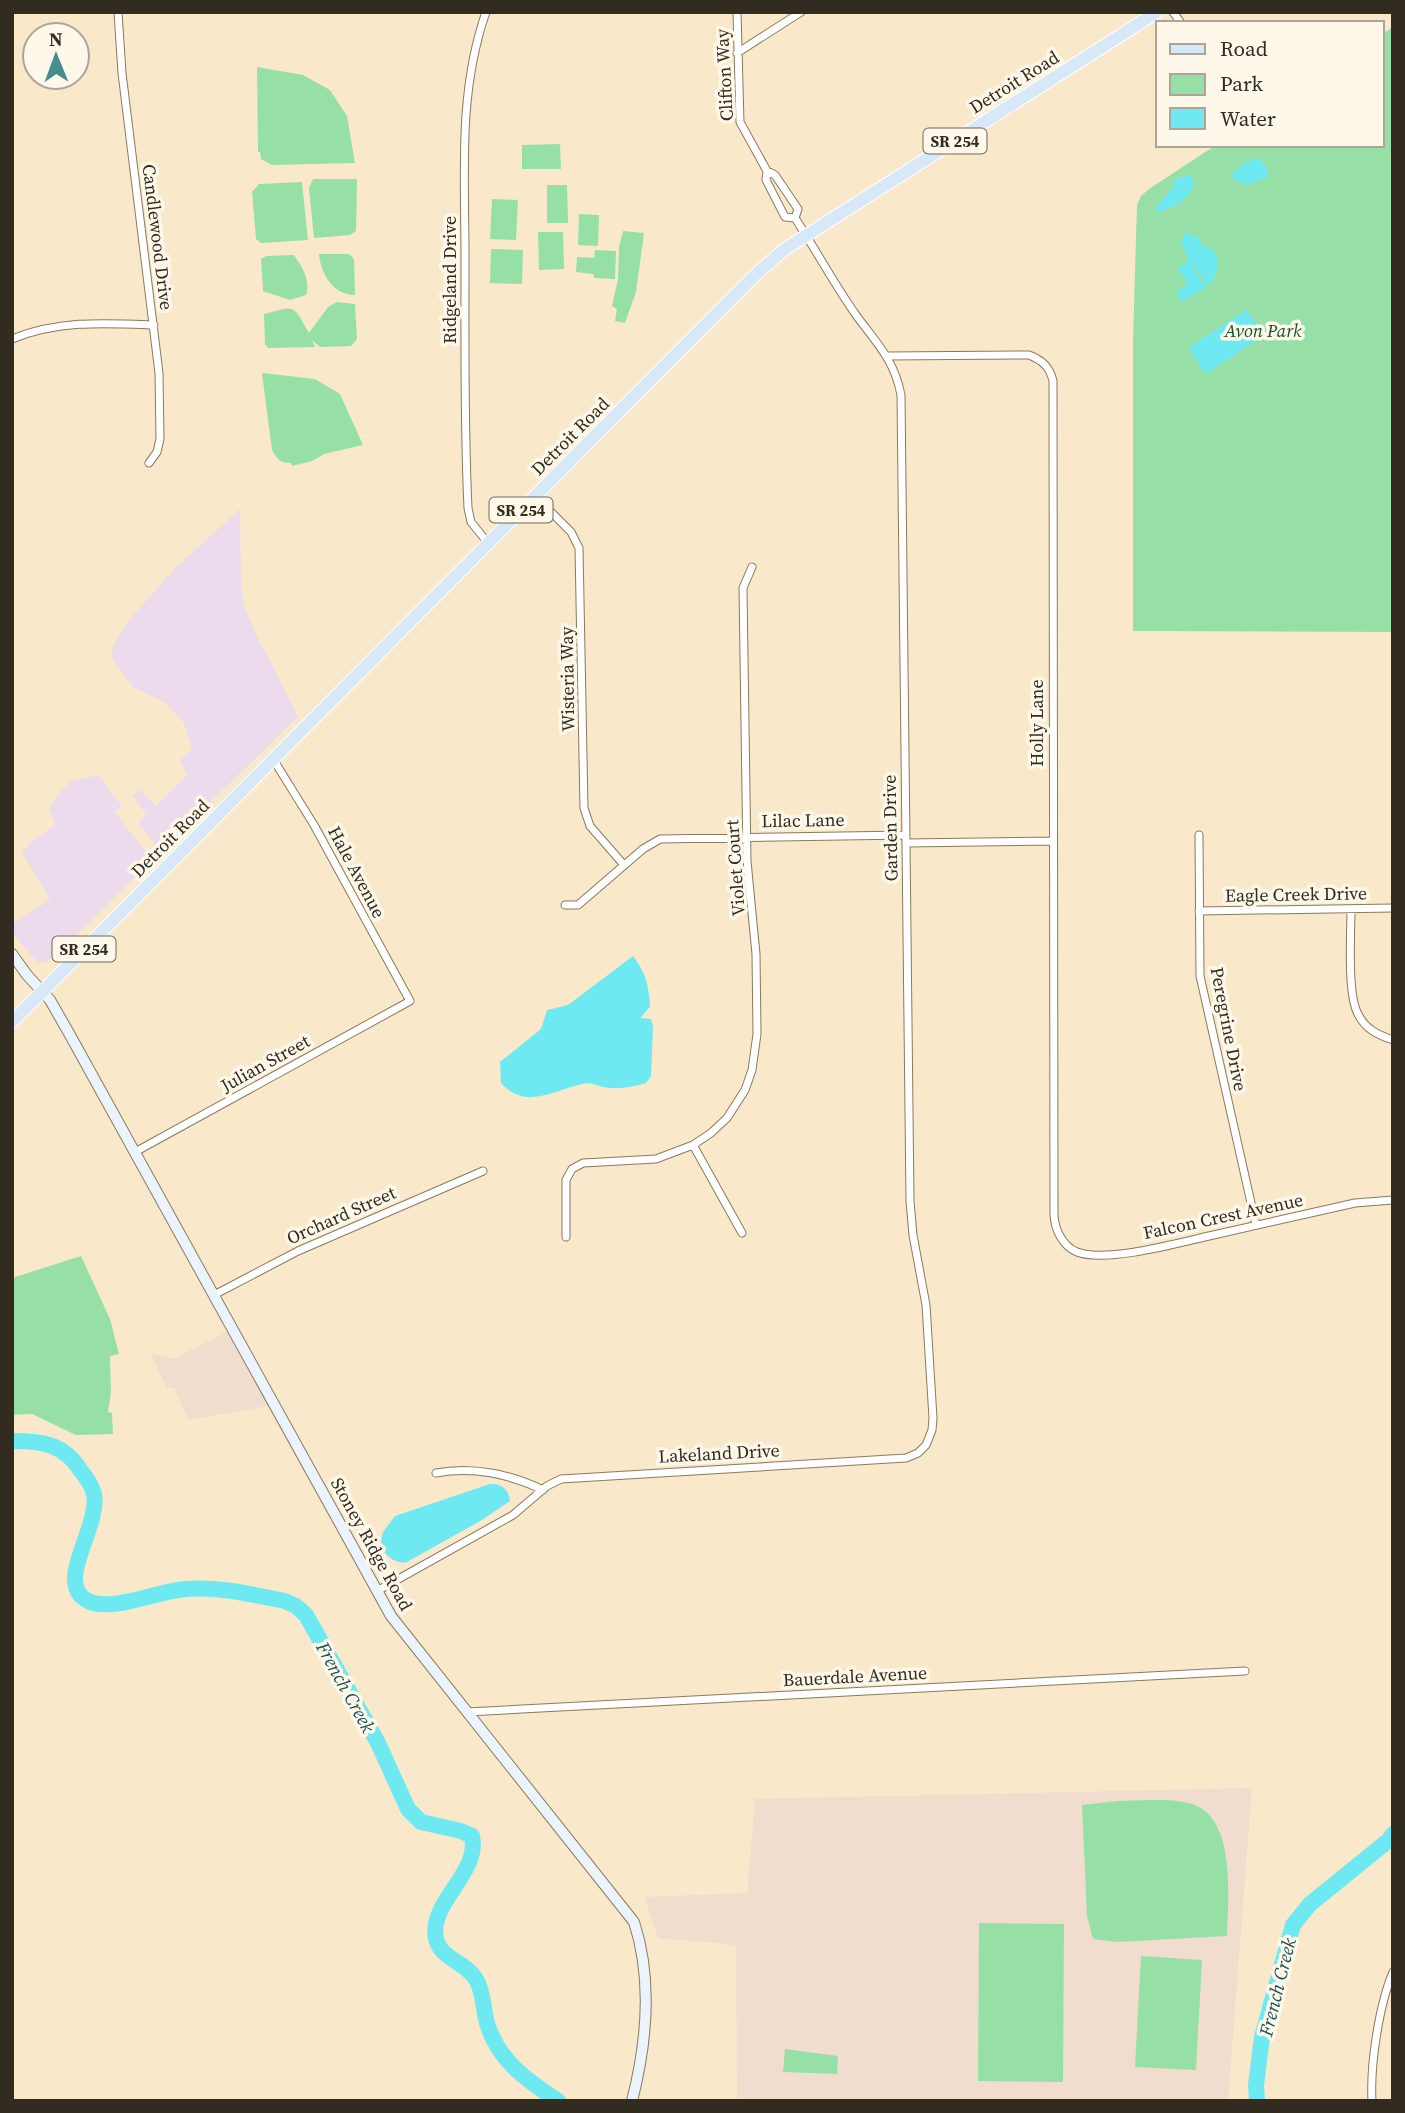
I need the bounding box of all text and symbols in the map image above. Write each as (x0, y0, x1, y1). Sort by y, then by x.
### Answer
north arrow (21, 21, 91, 91)
legend (1156, 21, 1384, 147)
text: N (49, 26, 63, 52)
street label: Clifton Way (709, 27, 739, 122)
text: Road (1220, 34, 1268, 63)
street label: Detroit Road (964, 45, 1064, 119)
text: Park (1220, 69, 1264, 98)
text: Water (1220, 104, 1276, 133)
road number: SR 254 (923, 128, 986, 154)
street label: Candlewood Drive (137, 163, 179, 311)
street label: Ridgeland Drive (437, 216, 462, 344)
park label: Avon Park (1223, 318, 1302, 343)
street label: Detroit Road (525, 391, 615, 481)
road number: SR 254 (490, 498, 552, 523)
street label: Wisteria Way (554, 625, 580, 732)
street label: Holly Lane (1024, 679, 1049, 767)
street label: Garden Drive (877, 774, 903, 882)
street label: Detroit Road (125, 793, 215, 883)
street label: Lilac Lane (761, 807, 845, 833)
street label: Violet Court (719, 819, 751, 917)
street label: Hale Avenue (322, 822, 392, 922)
street label: Eagle Creek Drive (1225, 880, 1367, 908)
road number: SR 254 (52, 937, 116, 962)
street label: Peregrine Drive (1205, 965, 1253, 1093)
street label: Julian Street (215, 1028, 314, 1098)
street label: Orchard Street (282, 1180, 400, 1250)
street label: Falcon Crest Avenue (1141, 1187, 1305, 1245)
street label: Lakeland Drive (658, 1437, 780, 1469)
street label: Stoney Ridge Road (325, 1473, 419, 1615)
water label: French Creek (310, 1636, 382, 1737)
street label: Bauerdale Avenue (782, 1660, 928, 1692)
water label: French Creek (1252, 1935, 1302, 2040)

